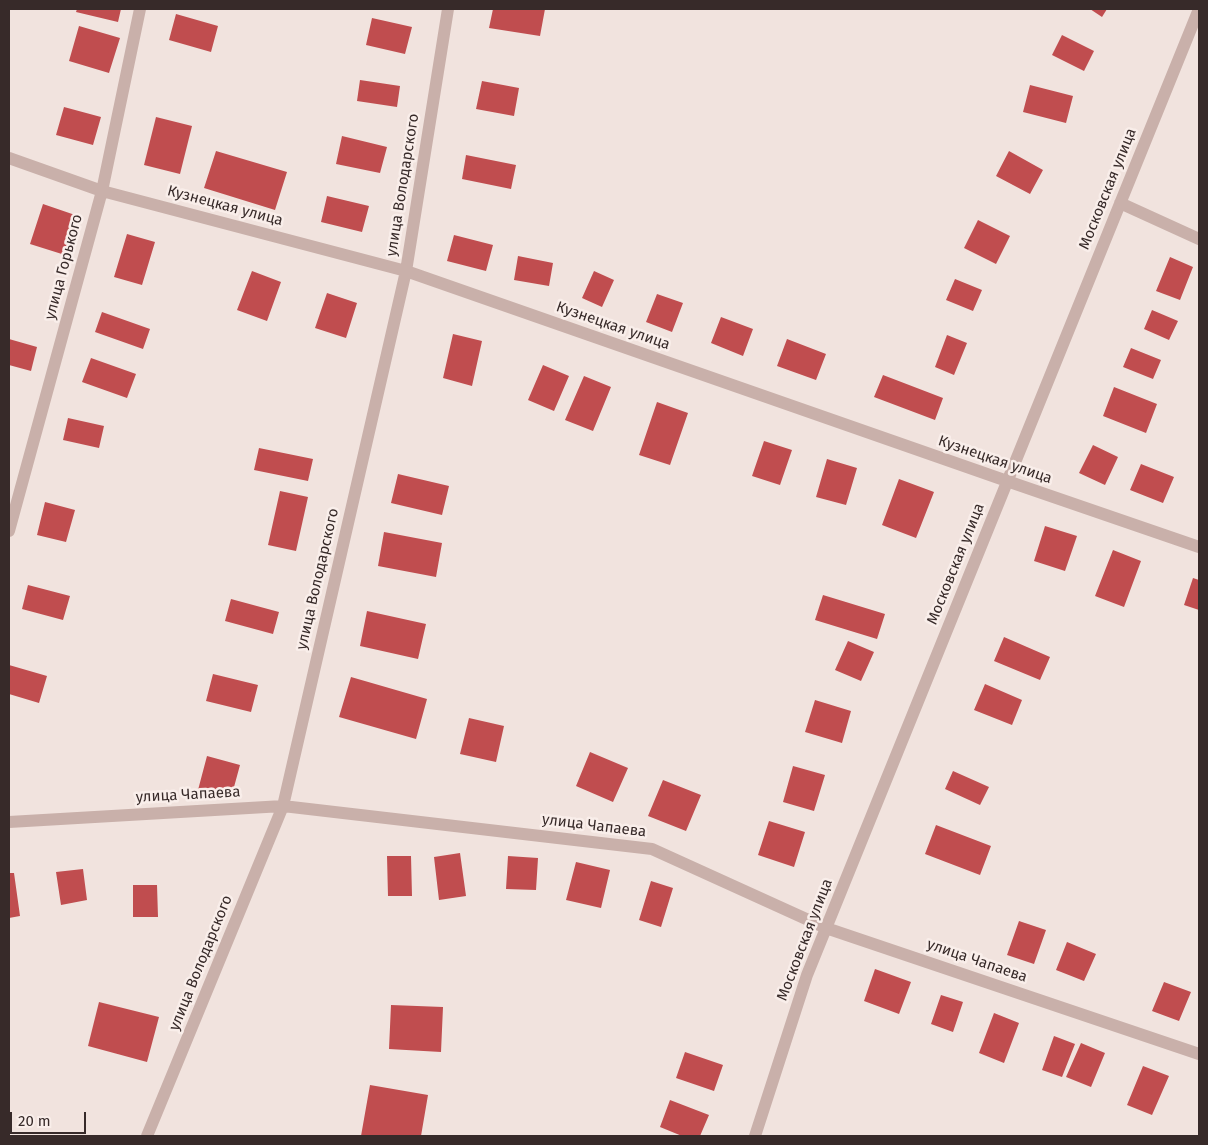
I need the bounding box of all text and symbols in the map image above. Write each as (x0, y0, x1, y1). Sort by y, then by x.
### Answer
street label: улица Володарского (383, 112, 423, 258)
street label: Московская улица (1075, 126, 1141, 252)
street label: Кузнецкая улица (165, 182, 285, 230)
street label: улица Горького (41, 212, 87, 322)
street label: Кузнецкая улица (554, 298, 672, 354)
street label: Кузнецкая улица (936, 432, 1054, 488)
street label: Московская улица (923, 501, 989, 627)
street label: улица Володарского (293, 507, 343, 651)
street label: улица Чапаева (135, 783, 241, 807)
street label: улица Чапаева (541, 811, 647, 841)
street label: Московская улица (773, 876, 837, 1004)
street label: улица Володарского (166, 893, 236, 1033)
street label: улица Чапаева (925, 935, 1029, 987)
scale bar (12, 1102, 89, 1134)
text: 20 m (18, 1112, 51, 1130)

